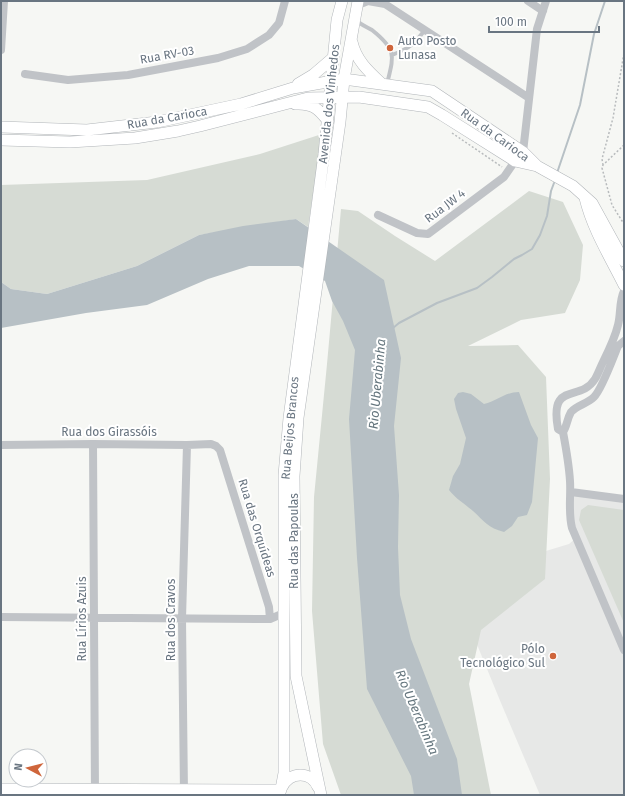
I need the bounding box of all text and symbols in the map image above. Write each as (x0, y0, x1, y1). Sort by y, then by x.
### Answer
scale bar (489, 8, 599, 34)
text: 100 m (495, 15, 527, 29)
place label: Auto Posto Lunasa (398, 34, 457, 62)
street label: Rua RV-03 (139, 43, 195, 67)
street label: Avenida dos Vinhedos (316, 43, 342, 164)
marker: Auto Posto Lunasa (385, 43, 395, 53)
street label: Rua da Carioca (126, 104, 208, 132)
street label: Rua da Carioca (458, 105, 532, 165)
street label: Rua JW 4 (422, 186, 469, 226)
water label: Rio Uberabinha (366, 338, 388, 430)
street label: Rua Beijos Brancos (279, 375, 302, 480)
street label: Rua dos Girassóis (61, 425, 157, 439)
street label: Rua das Orquídeas (235, 477, 279, 579)
street label: Rua das Papoulas (287, 493, 301, 589)
street label: Rua Lírios Azuis (75, 576, 89, 661)
street label: Rua dos Cravos (164, 578, 178, 661)
place label: Pólo Tecnológico Sul (460, 642, 545, 670)
marker: Pólo Tecnológico Sul (548, 651, 558, 661)
water label: Rio Uberabinha (392, 667, 442, 757)
north arrow (8, 748, 48, 788)
text: N (12, 762, 25, 771)

